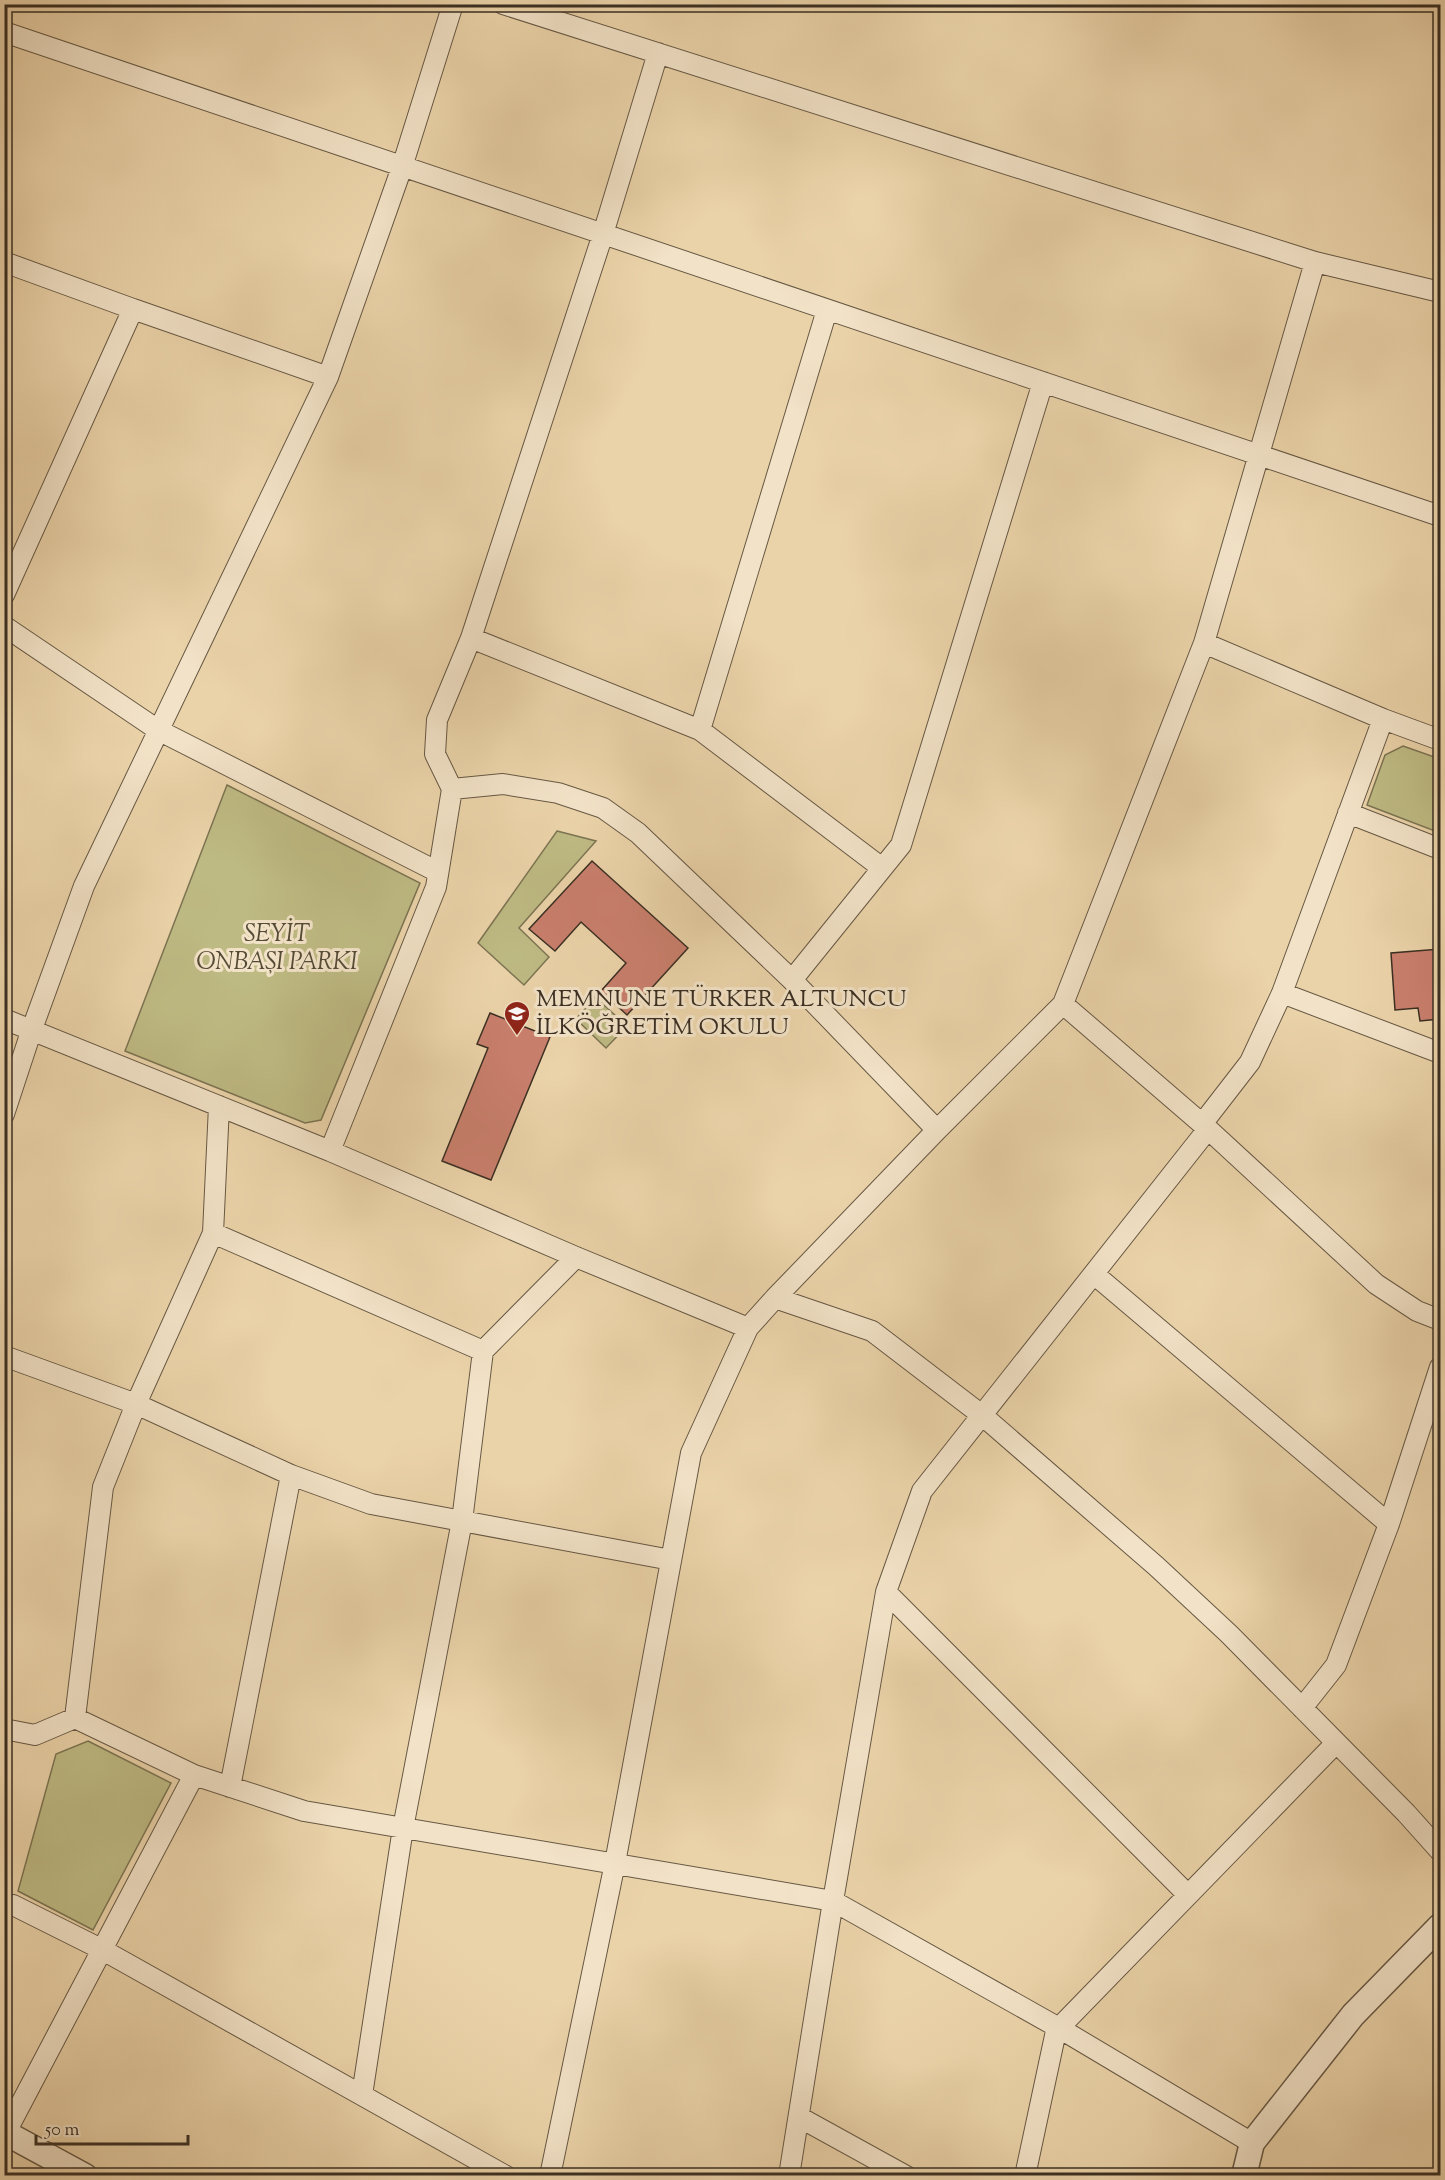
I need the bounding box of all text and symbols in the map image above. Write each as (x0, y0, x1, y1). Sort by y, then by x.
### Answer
park label: SEYİT ONBAŞI PARKI (196, 918, 358, 980)
place label: MEMNUNE TÜRKER ALTUNCU İLKÖĞRETİM OKULU (536, 983, 907, 1045)
school or university icon: MEMNUNE TÜRKER ALTUNCU İLKÖĞRETİM OKULU (502, 999, 532, 1037)
scale bar (36, 2108, 188, 2146)
text: 50 m (44, 2118, 80, 2144)

